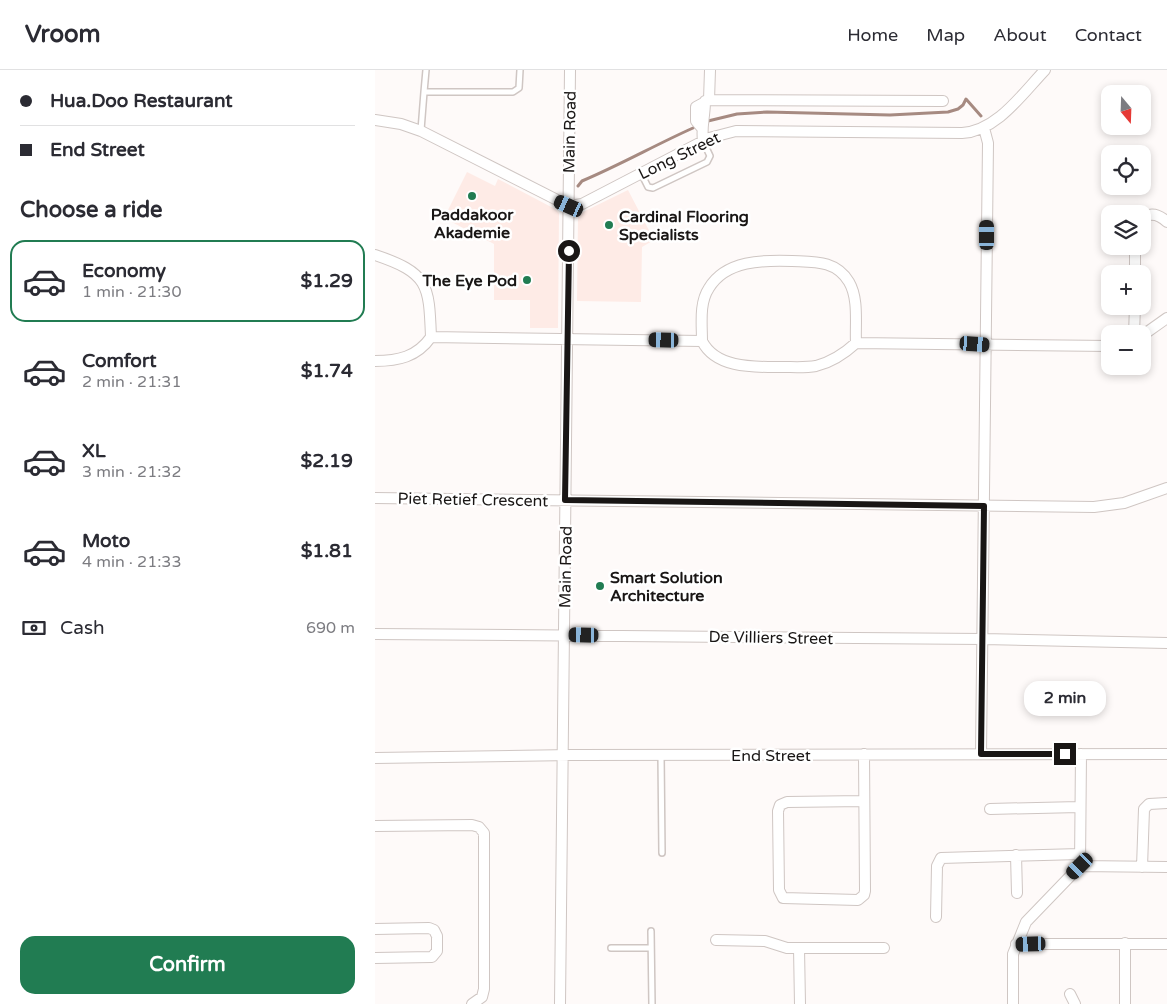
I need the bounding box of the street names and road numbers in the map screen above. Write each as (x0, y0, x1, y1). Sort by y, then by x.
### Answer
street label: Main Road (559, 91, 581, 173)
street label: Long Street (635, 127, 724, 184)
street label: Piet Retief Crescent (398, 489, 548, 511)
street label: Main Road (555, 526, 577, 608)
street label: De Villiers Street (709, 627, 833, 649)
street label: End Street (731, 746, 811, 766)

